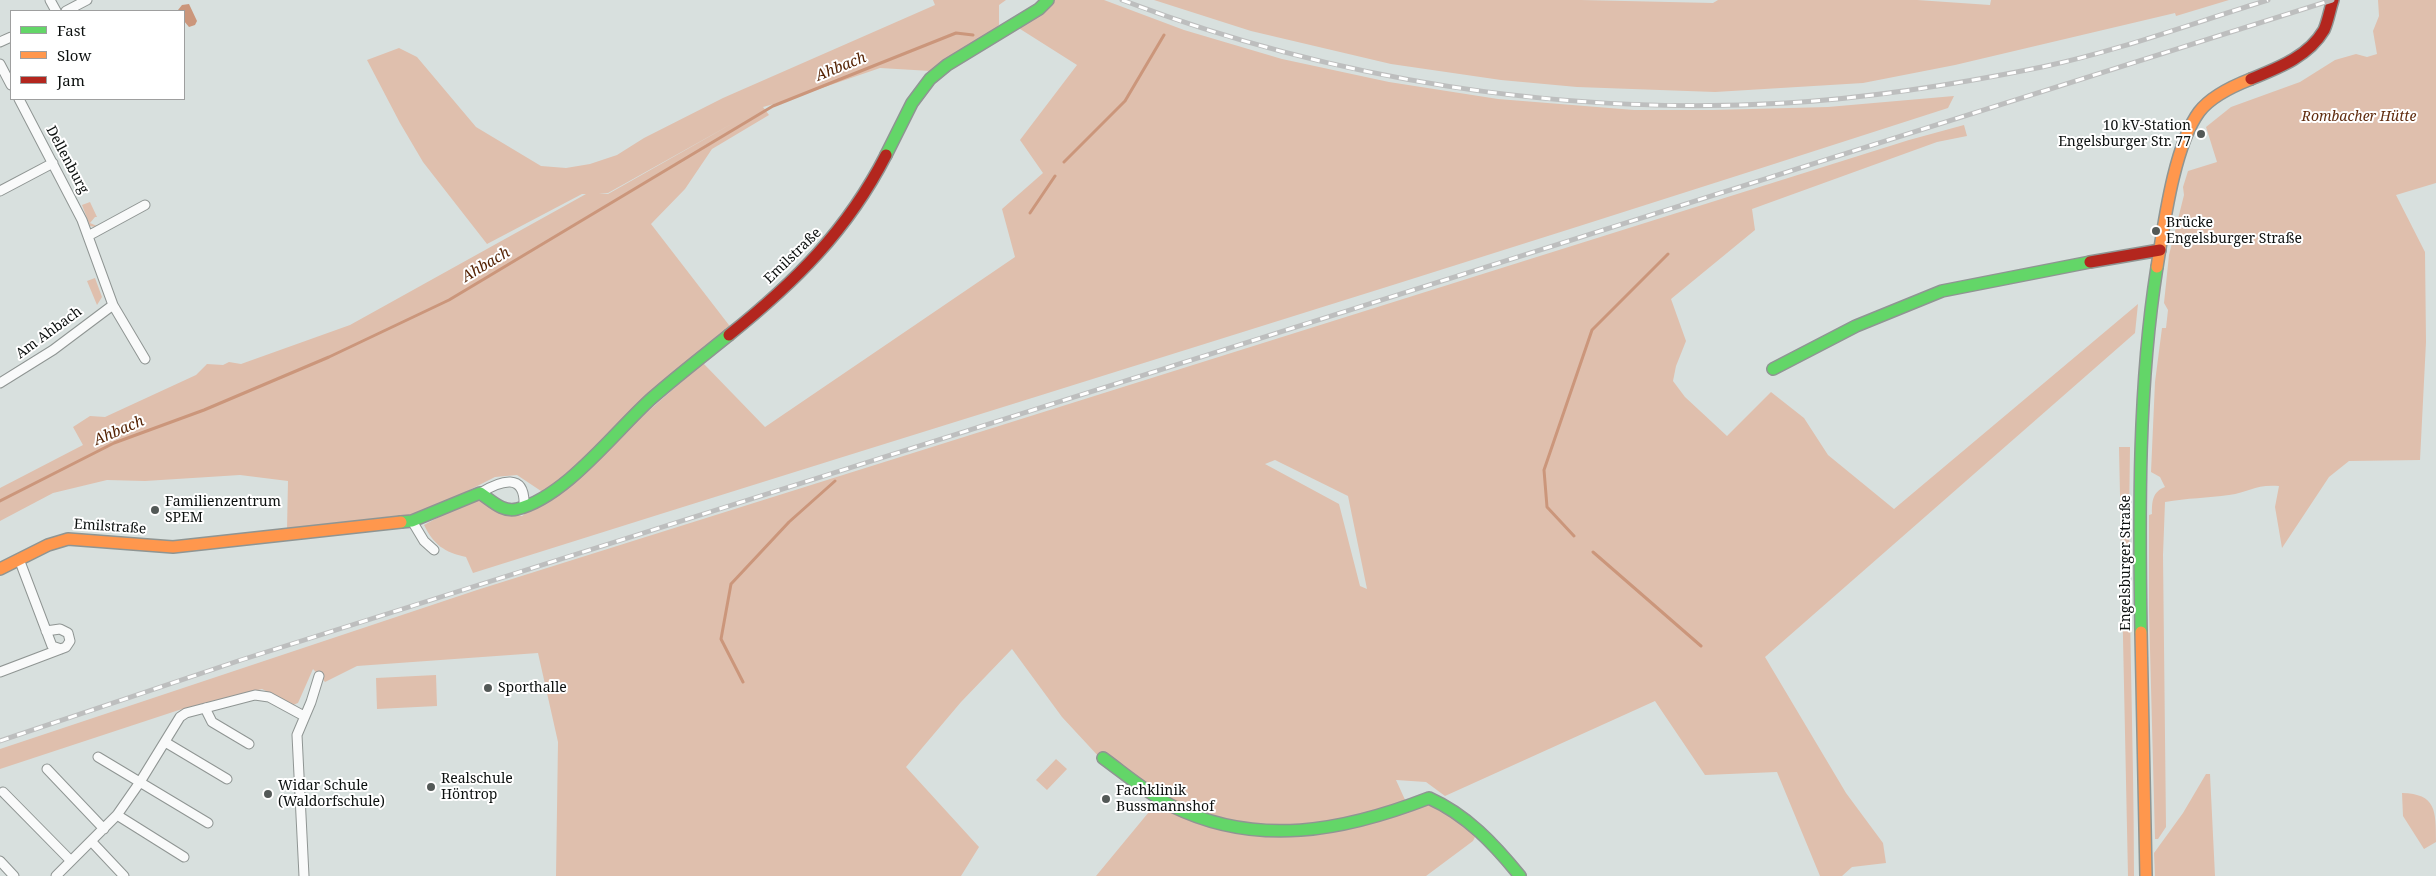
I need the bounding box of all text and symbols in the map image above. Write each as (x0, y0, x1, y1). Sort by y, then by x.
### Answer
legend (10, 10, 185, 100)
text: Fast (57, 20, 86, 40)
text: Slow (57, 45, 91, 65)
water label: Ahbach (813, 49, 869, 85)
text: Jam (57, 70, 85, 90)
park label: Rombacher Hütte (2302, 109, 2416, 125)
place label: 10 kV-Station Engelsburger Str. 77 (2058, 118, 2191, 150)
street label: Dellenburg (42, 123, 92, 197)
marker: 10 kV-Station Engelsburger Str. 77 (2195, 128, 2207, 140)
place label: Brücke Engelsburger Straße (2166, 215, 2302, 248)
street label: Emilstraße (761, 225, 825, 287)
marker: Brücke Engelsburger Straße (2150, 225, 2162, 237)
water label: Ahbach (459, 244, 513, 286)
street label: Am Ahbach (13, 303, 85, 363)
water label: Ahbach (91, 412, 147, 450)
place label: Familienzentrum SPEM (165, 494, 281, 526)
street label: Engelsburger Straße (2118, 495, 2134, 631)
marker: Familienzentrum SPEM (149, 504, 161, 516)
street label: Emilstraße (73, 516, 147, 538)
place label: Sporthalle (498, 680, 567, 696)
marker: Sporthalle (482, 682, 494, 694)
place label: Realschule Höntrop (441, 771, 513, 804)
place label: Widar Schule (Waldorfschule) (278, 778, 385, 810)
marker: Realschule Höntrop (425, 781, 437, 793)
place label: Fachklinik Bussmannshof (1116, 783, 1214, 816)
marker: Widar Schule (Waldorfschule) (262, 788, 274, 800)
marker: Fachklinik Bussmannshof (1100, 793, 1112, 805)

